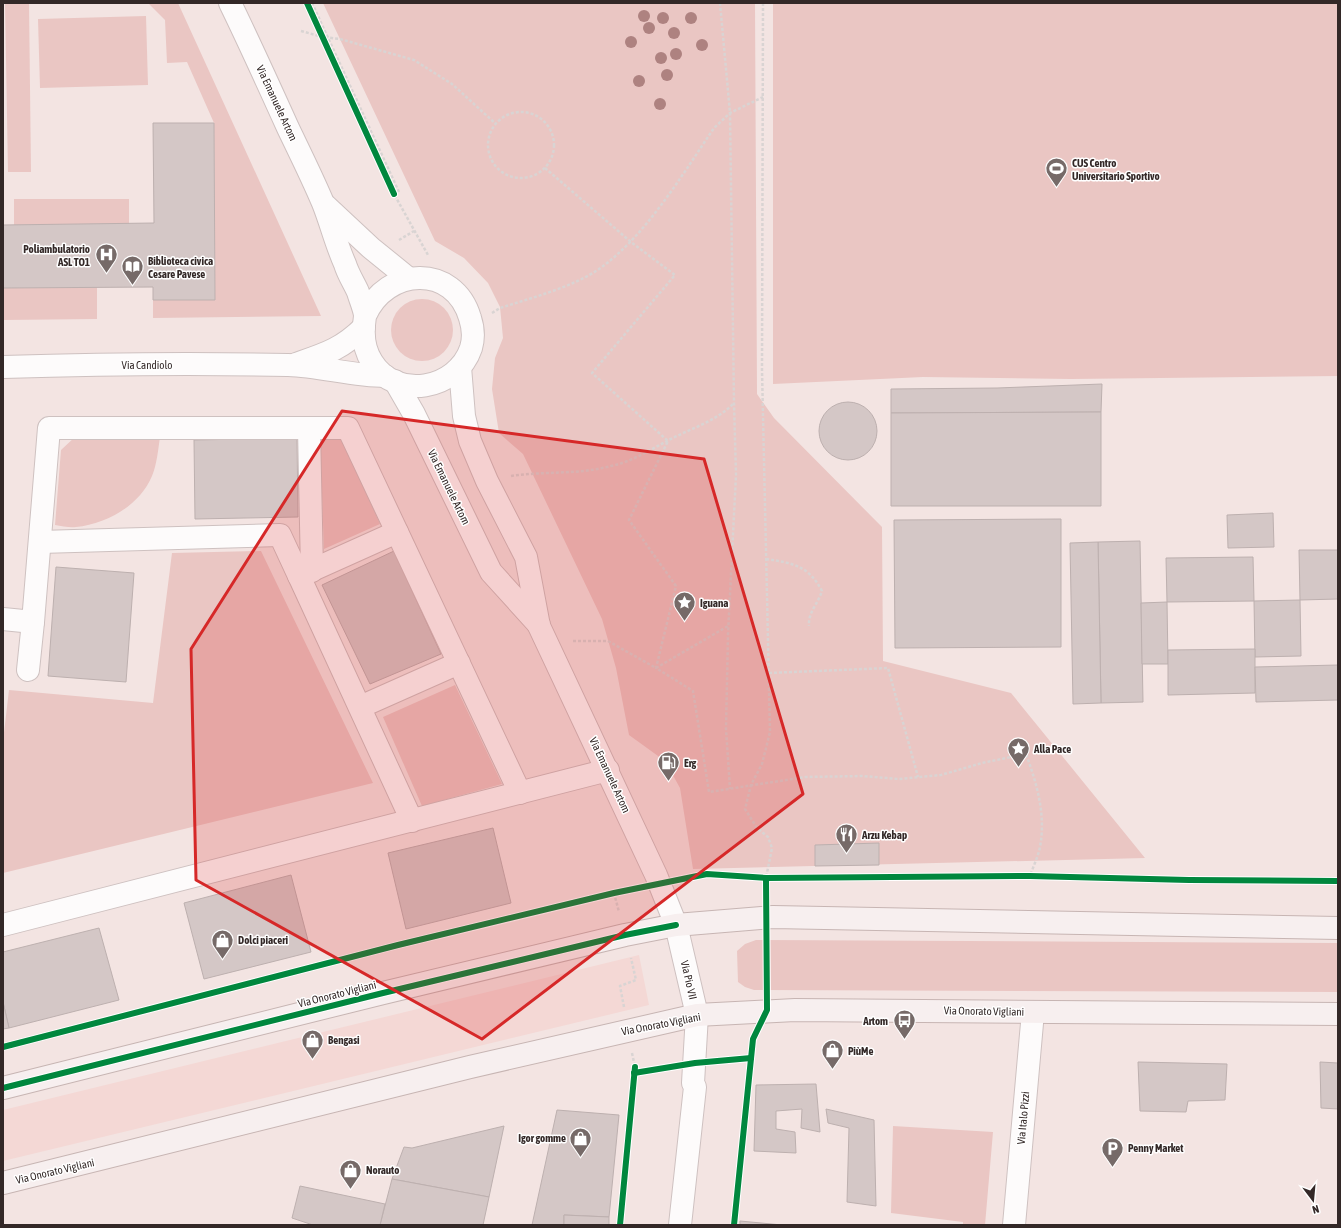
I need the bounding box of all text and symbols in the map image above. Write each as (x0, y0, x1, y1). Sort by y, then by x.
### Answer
street label: Via Emanuele Artom (254, 63, 300, 143)
sports icon: CUS Centro Universitario Sportivo (1043, 156, 1069, 189)
place label: CUS Centro Universitario Sportivo (1072, 157, 1160, 182)
hospital icon: Poliambulatorio ASL TO1 (93, 242, 119, 275)
place label: Poliambulatorio ASL TO1 (23, 243, 90, 268)
library icon: Biblioteca civica Cesare Pavese (120, 254, 146, 287)
place label: Biblioteca civica Cesare Pavese (148, 255, 213, 280)
street label: Via Candiolo (122, 359, 172, 371)
street label: Via Emanuele Artom (426, 448, 472, 526)
place icon: Iguana (672, 590, 698, 623)
place label: Iguana (700, 597, 728, 609)
street label: Via Emanuele Artom (587, 735, 633, 815)
place icon: Alla Pace (1005, 736, 1031, 769)
place label: Alla Pace (1033, 743, 1071, 755)
fuel station icon: Erg (656, 750, 682, 783)
place label: Erg (684, 757, 697, 769)
restaurant icon: Arzu Kebap (834, 822, 860, 855)
place label: Arzu Kebap (861, 829, 907, 841)
shop icon: Dolci piaceri (209, 927, 235, 960)
place label: Dolci piaceri (238, 934, 288, 946)
street label: Via Pio VII (679, 959, 699, 1001)
street label: Via Onorato Vigliani (297, 978, 377, 1010)
street label: Via Onorato Vigliani (944, 1004, 1024, 1018)
bus stop icon: Artom (891, 1008, 917, 1041)
street label: Via Onorato Vigliani (620, 1010, 702, 1038)
place label: Artom (862, 1015, 888, 1027)
shop icon: Bengasi (300, 1027, 326, 1060)
place label: Bengasi (328, 1034, 360, 1046)
shop icon: PiùMe (820, 1038, 846, 1071)
place label: PiùMe (848, 1045, 874, 1057)
street label: Via Italo Pizzi (1015, 1091, 1031, 1145)
shop icon: Igor gomme (568, 1125, 594, 1158)
place label: Igor gomme (518, 1132, 566, 1144)
parking icon: Penny Market (1099, 1135, 1125, 1168)
place label: Penny Market (1128, 1142, 1184, 1154)
street label: Via Onorato Vigliani (14, 1156, 96, 1186)
shop icon: Norauto (337, 1157, 363, 1190)
place label: Norauto (366, 1164, 399, 1176)
north arrow (1293, 1180, 1333, 1220)
text: N (1311, 1203, 1321, 1216)

